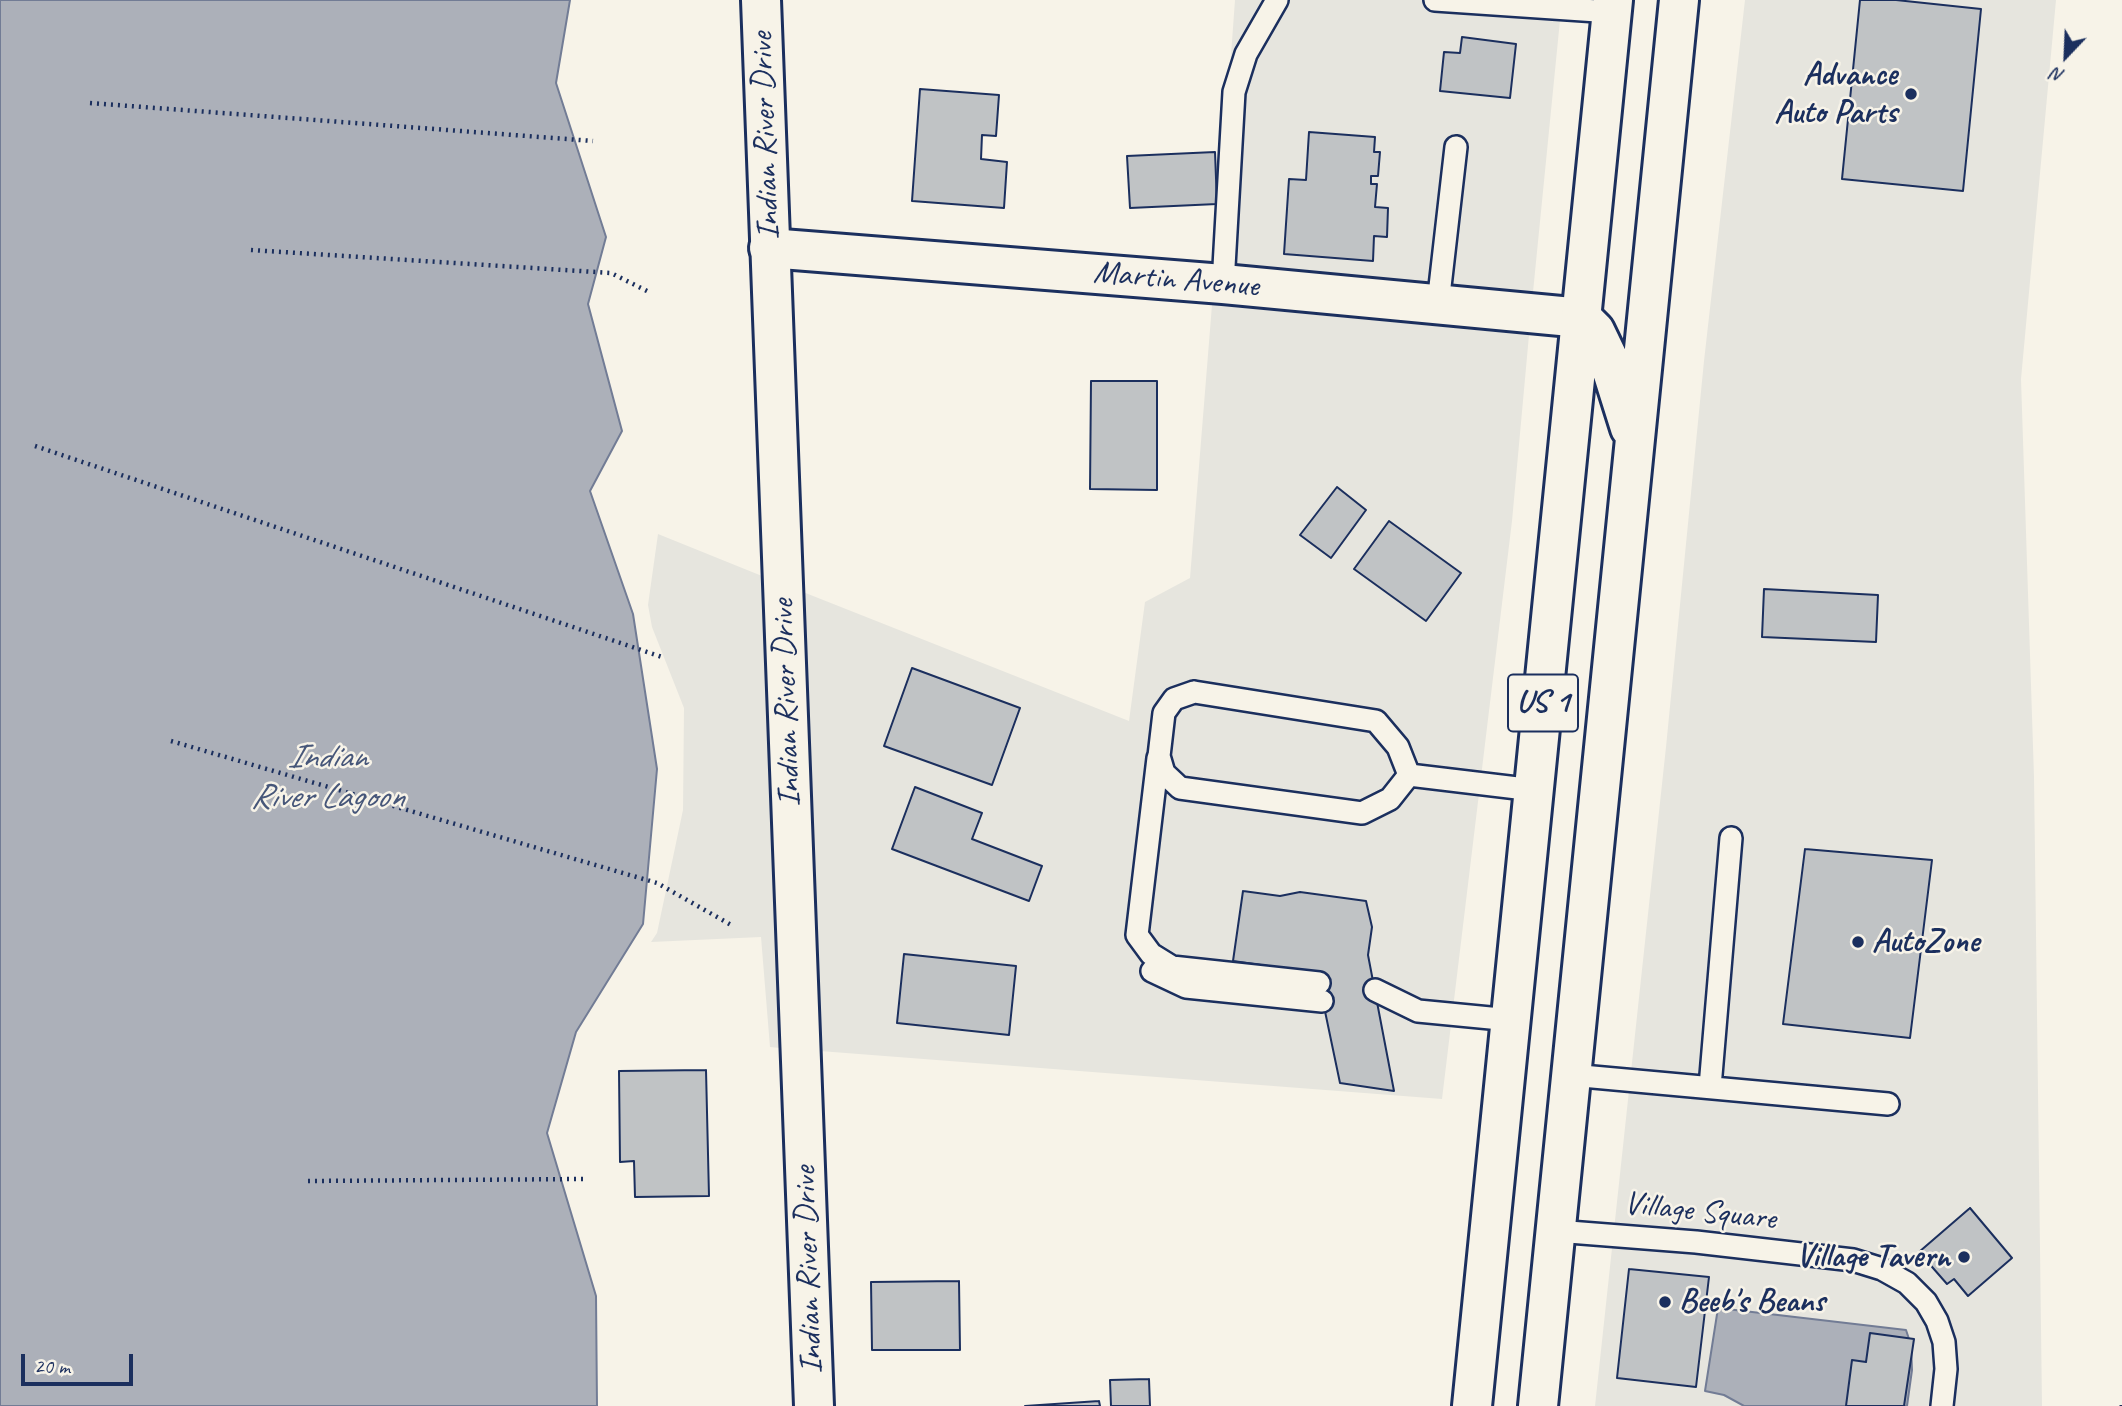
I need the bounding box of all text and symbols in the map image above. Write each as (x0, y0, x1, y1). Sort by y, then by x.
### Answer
north arrow (2031, 21, 2101, 91)
street label: Indian River Drive (743, 31, 789, 241)
place label: Advance Auto Parts (1774, 55, 1897, 133)
text: N (2048, 62, 2068, 89)
marker: Advance Auto Parts (1903, 86, 1919, 102)
street label: Martin Avenue (1092, 253, 1260, 307)
street label: Indian River Drive (764, 598, 810, 808)
road number: US 1 (1508, 674, 1578, 732)
water label: Indian River Lagoon (251, 737, 403, 819)
place label: AutoZone (1872, 922, 1979, 962)
marker: AutoZone (1850, 934, 1866, 950)
street label: Indian River Drive (786, 1165, 832, 1375)
street label: Village Square (1622, 1184, 1778, 1240)
place label: Village Tavern (1796, 1237, 1950, 1277)
marker: Village Tavern (1956, 1249, 1972, 1265)
place label: Beeb's Beans (1679, 1282, 1825, 1322)
marker: Beeb's Beans (1657, 1294, 1673, 1310)
scale bar (24, 1340, 136, 1384)
text: 20 m (34, 1353, 70, 1379)

